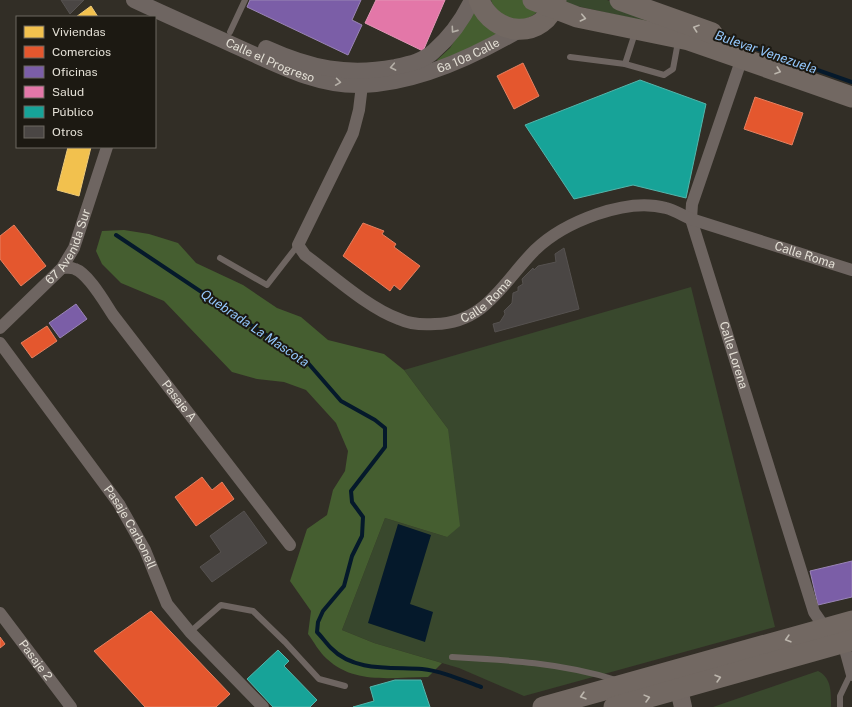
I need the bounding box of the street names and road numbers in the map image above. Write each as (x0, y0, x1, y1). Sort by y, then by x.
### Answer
street label: Calle el Progreso (223, 35, 316, 85)
street label: 6a 10a Calle (435, 35, 502, 76)
street label: 67 Avenida Sur (42, 207, 93, 287)
street label: Calle Roma (773, 239, 837, 271)
street label: Calle Roma (458, 275, 515, 326)
street label: Calle Lorena (717, 320, 751, 391)
street label: Pasaje A (159, 378, 200, 425)
street label: Pasaje Carbonell (101, 483, 159, 571)
street label: Pasaje 2 (16, 637, 55, 683)

